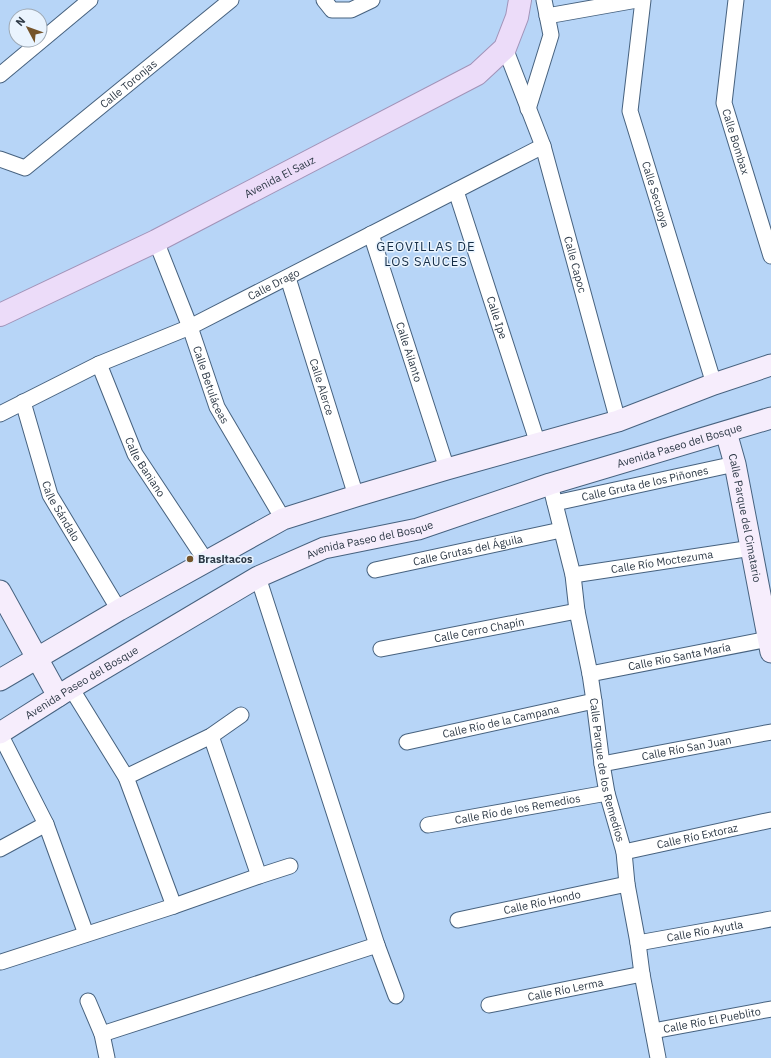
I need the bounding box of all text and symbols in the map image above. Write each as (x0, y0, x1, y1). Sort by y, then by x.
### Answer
north arrow (8, 8, 48, 48)
text: N (13, 14, 28, 29)
street label: Calle Toronjas (97, 56, 160, 111)
street label: Calle Bombax (719, 107, 753, 177)
street label: Avenida El Sauz (242, 153, 317, 201)
street label: Calle Secuoya (639, 159, 673, 229)
street label: Calle Capoc (561, 235, 590, 295)
district label: GEOVILLAS DE LOS SAUCES (376, 238, 476, 270)
street label: Calle Drago (245, 265, 302, 303)
street label: Calle Ipe (484, 294, 510, 341)
street label: Calle Ailanto (393, 320, 425, 384)
street label: Calle Betuláceas (190, 344, 232, 426)
street label: Calle Alerce (306, 357, 337, 417)
street label: Avenida Paseo del Bosque (615, 420, 744, 471)
street label: Calle Baniano (122, 435, 168, 499)
street label: Calle Parque del Cimatario (725, 452, 764, 583)
street label: Calle Gruta de los Piñones (580, 463, 710, 504)
street label: Calle Sándalo (39, 479, 83, 544)
street label: Avenida Paseo del Bosque (304, 517, 435, 562)
street label: Calle Grutas del Águila (412, 531, 524, 569)
street label: Calle Río Moctezuma (610, 547, 714, 576)
place label: Brasitacos (198, 552, 253, 566)
marker: Brasitacos (185, 554, 195, 564)
street label: Calle Cerro Chapín (433, 614, 525, 646)
street label: Calle Río Santa María (627, 640, 732, 673)
street label: Avenida Paseo del Bosque (22, 643, 141, 722)
street label: Calle Parque de los Remedios (587, 697, 628, 844)
street label: Calle Río de la Campana (441, 702, 561, 741)
street label: Calle Río San Juan (640, 733, 733, 763)
street label: Calle Río de los Remedios (454, 791, 581, 827)
street label: Calle Río Extoraz (655, 820, 739, 852)
street label: Calle Río Hondo (502, 887, 582, 917)
street label: Calle Río Ayutla (666, 917, 744, 945)
street label: Calle Río Lerma (526, 975, 605, 1004)
street label: Calle Río El Pueblito (662, 1004, 762, 1036)

